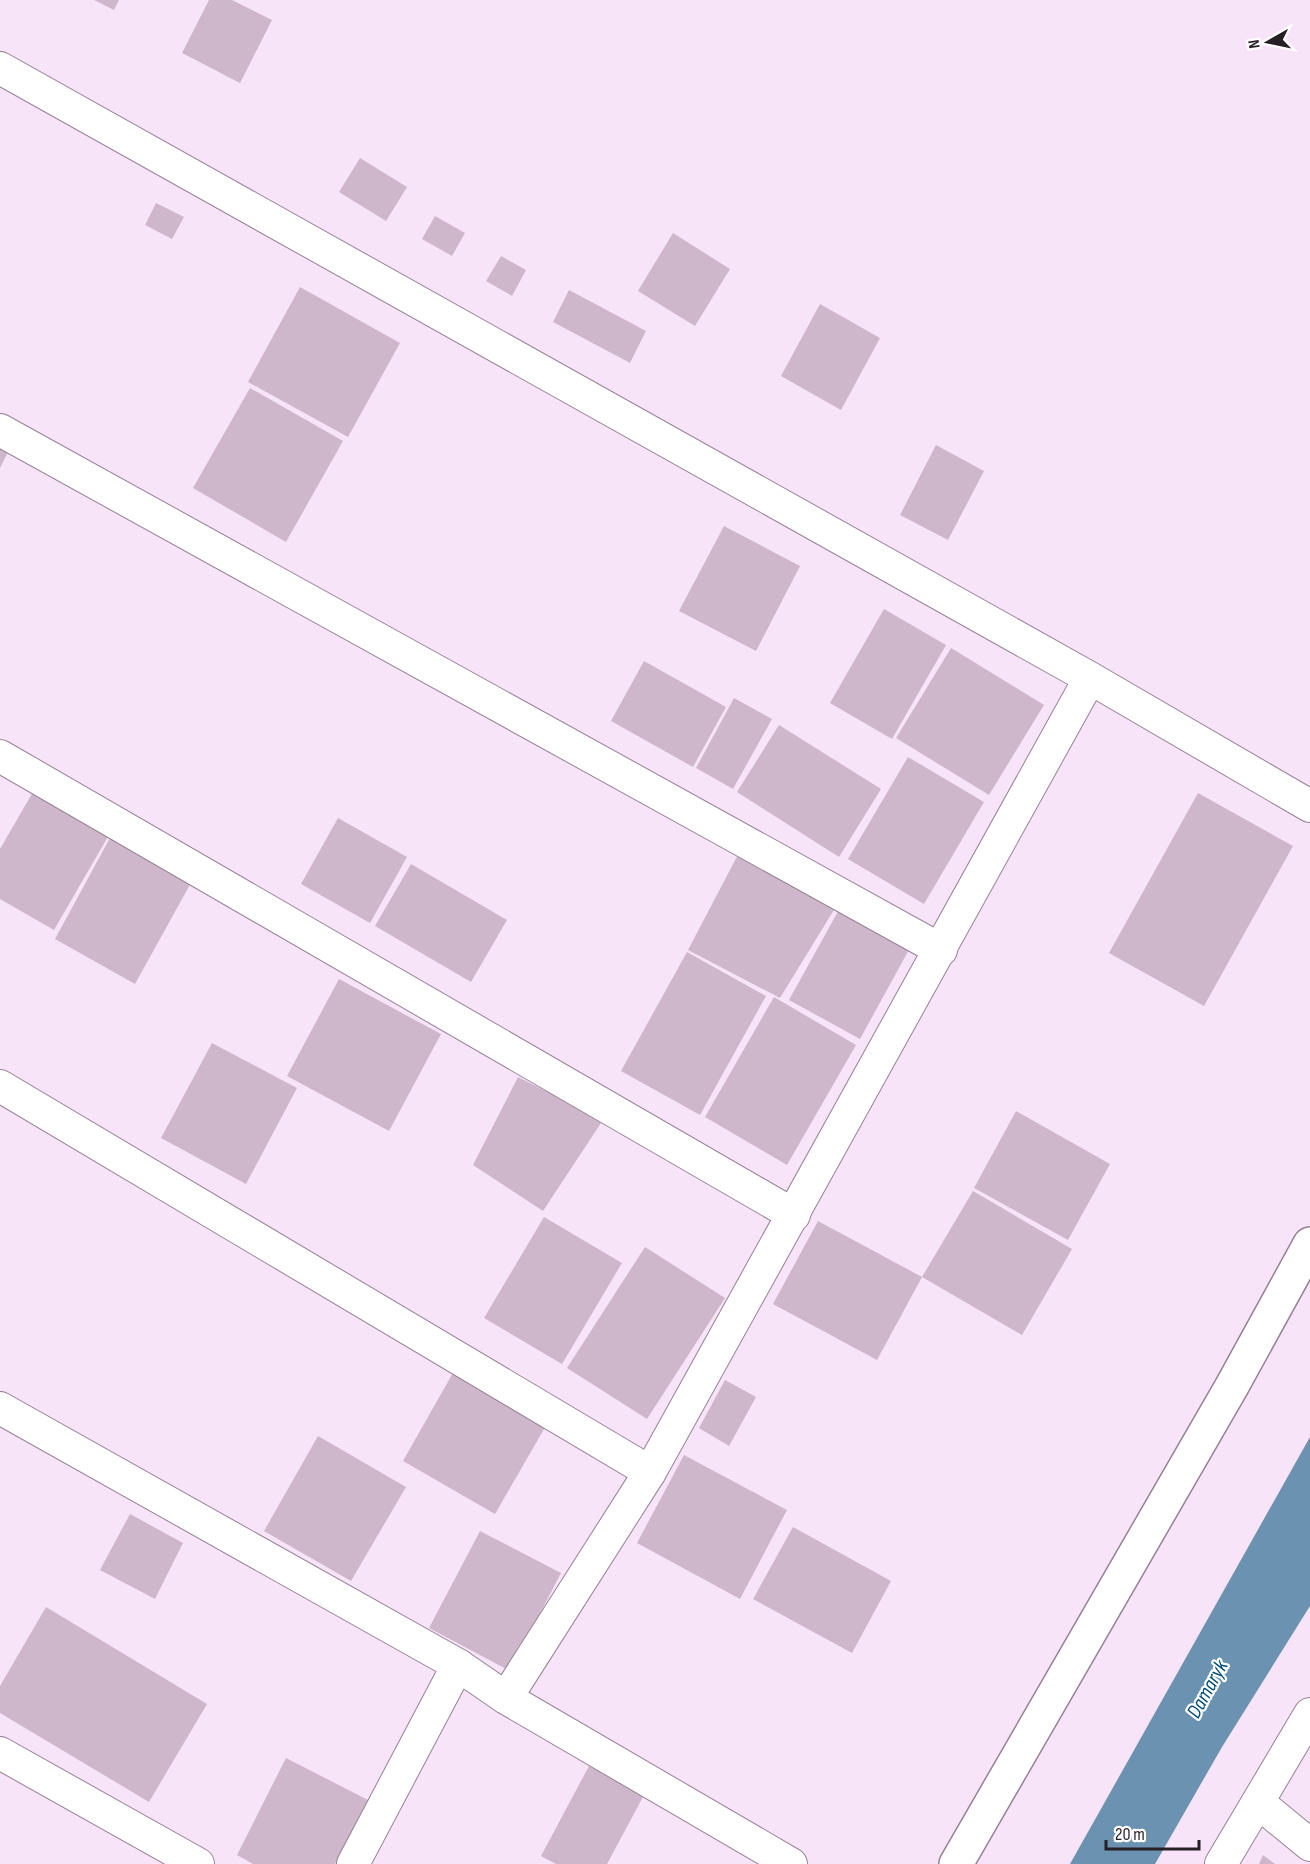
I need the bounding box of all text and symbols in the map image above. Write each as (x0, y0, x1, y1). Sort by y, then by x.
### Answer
north arrow (1238, 12, 1298, 72)
text: N (1245, 38, 1265, 50)
water label: Damaryk (1181, 1655, 1234, 1722)
scale bar (1106, 1813, 1199, 1851)
text: 20 m (1115, 1824, 1145, 1845)

